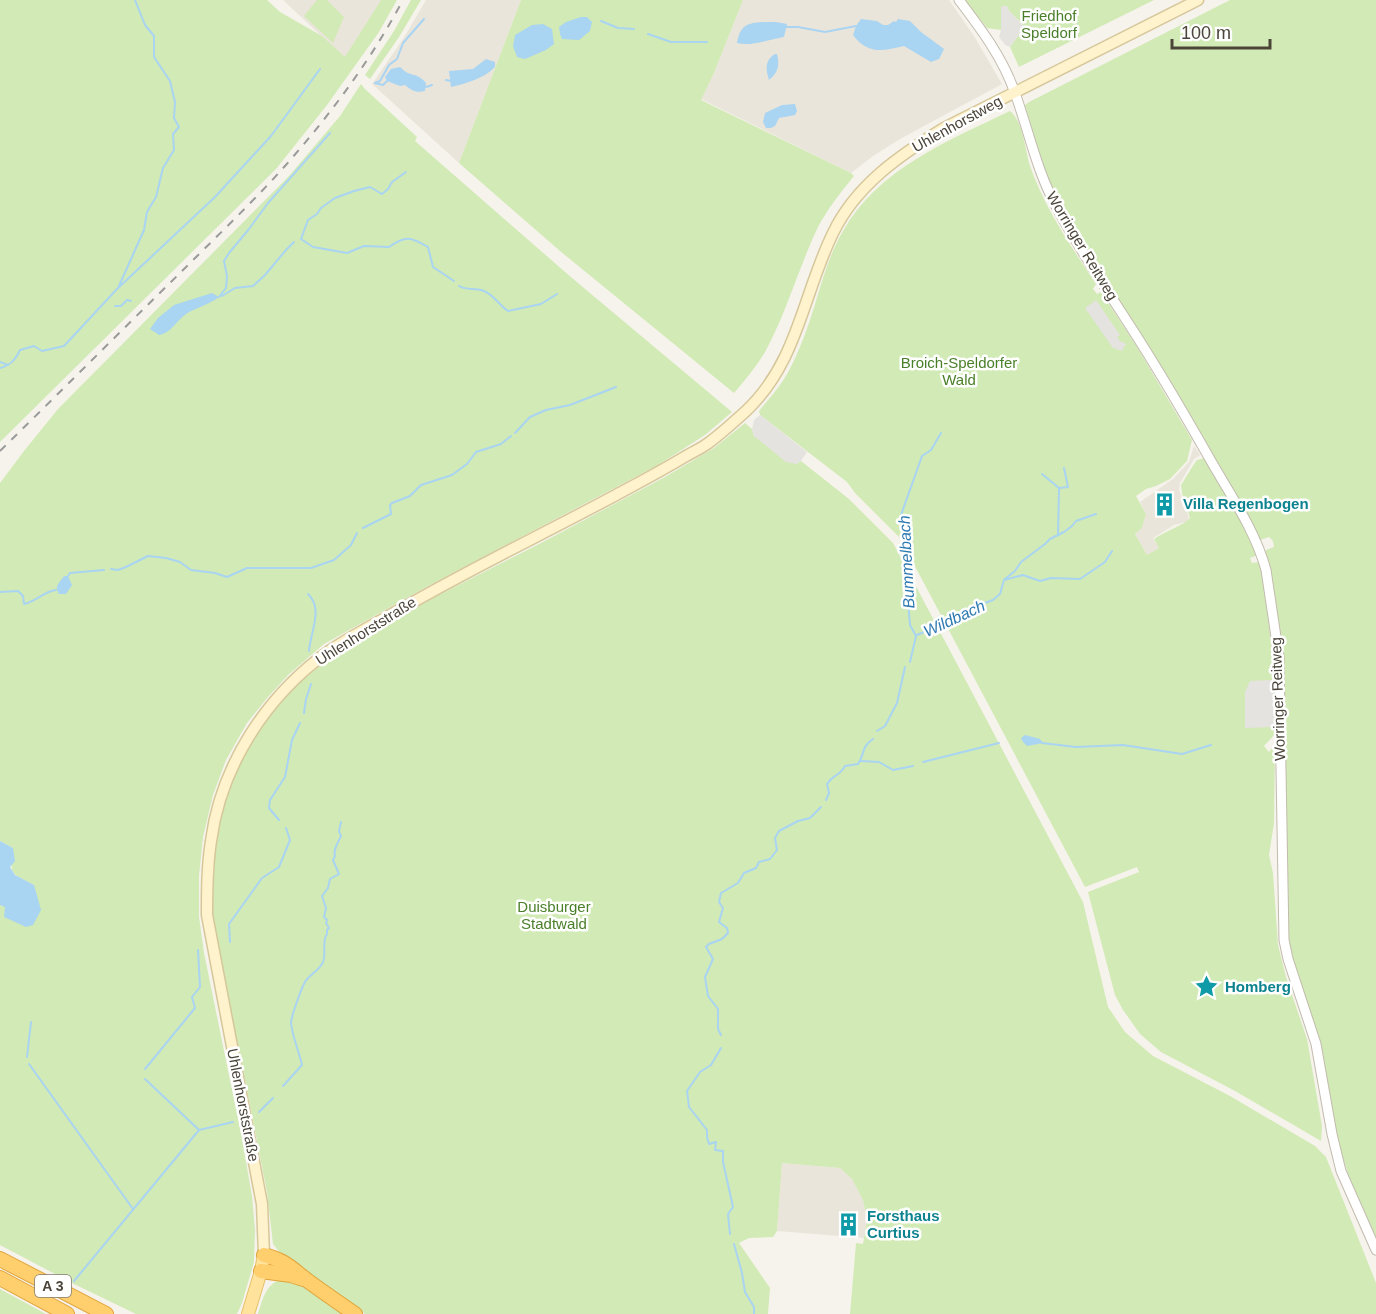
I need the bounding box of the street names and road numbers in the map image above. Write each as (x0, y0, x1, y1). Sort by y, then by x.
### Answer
street label: Uhlenhorstweg (909, 92, 1005, 155)
street label: Worringer Reitweg (1043, 188, 1122, 303)
street label: Uhlenhorststraße (312, 593, 419, 668)
street label: Worringer Reitweg (1267, 637, 1288, 761)
street label: Uhlenhorststraße (224, 1047, 263, 1163)
road number: A 3 (35, 1275, 71, 1297)

